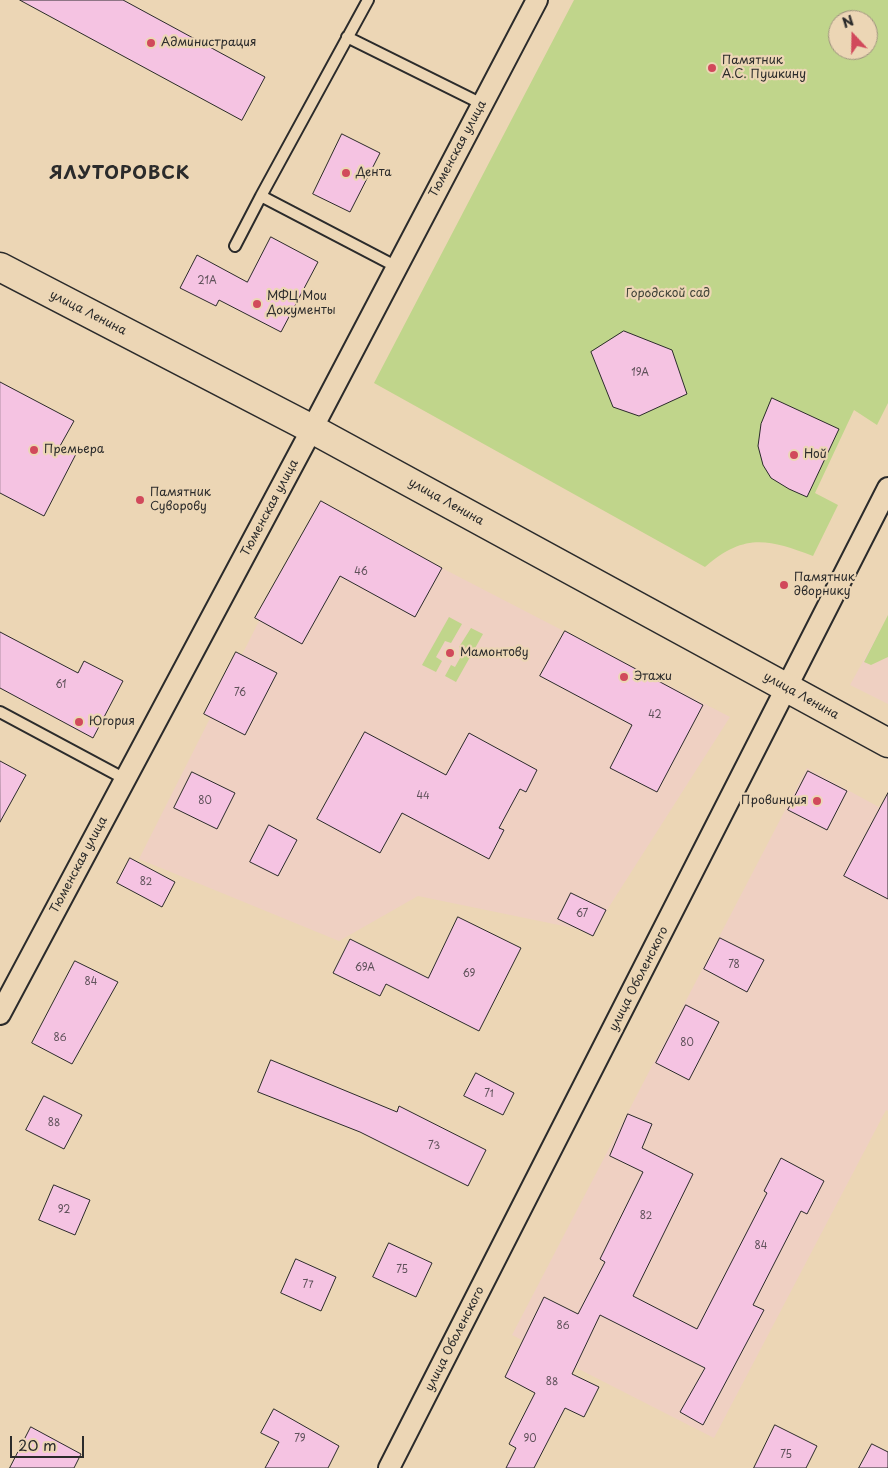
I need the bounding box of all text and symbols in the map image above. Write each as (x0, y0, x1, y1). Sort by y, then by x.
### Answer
north arrow (828, 10, 878, 60)
text: N (839, 10, 857, 33)
place label: Администрация (161, 36, 256, 50)
marker: Администрация (145, 37, 157, 49)
place label: Памятник А.С. Пушкину (722, 54, 806, 82)
marker: Памятник А.С. Пушкину (706, 62, 718, 74)
street label: Тюменская улица (426, 98, 490, 200)
district label: ЯЛУТОРОВСК (50, 163, 190, 185)
place label: Дента (356, 166, 392, 180)
marker: Дента (340, 167, 352, 179)
house number: 21А (197, 275, 217, 287)
park label: Городской сад (626, 287, 710, 301)
street label: улица Ленина (47, 288, 129, 338)
place label: МФЦ Мои Документы (267, 290, 336, 318)
marker: МФЦ Мои Документы (251, 298, 263, 310)
house number: 19А (631, 367, 649, 379)
place label: Премьера (44, 443, 104, 457)
marker: Премьера (28, 444, 40, 456)
place label: Ной (804, 448, 827, 462)
marker: Ной (788, 449, 800, 461)
street label: Тюменская улица (238, 457, 302, 559)
street label: улица Ленина (406, 475, 486, 529)
place label: Памятник Суворову (150, 486, 211, 514)
marker: Памятник Суворову (134, 494, 146, 506)
house number: 46 (354, 566, 368, 578)
place label: Памятник дворнику (794, 571, 855, 599)
marker: Памятник дворнику (778, 579, 790, 591)
place label: Мамонтову (460, 646, 528, 660)
marker: Мамонтову (444, 647, 456, 659)
street label: улица Ленина (761, 669, 841, 723)
place label: Этажи (634, 670, 672, 684)
marker: Этажи (618, 671, 630, 683)
house number: 61 (55, 679, 67, 691)
house number: 76 (234, 687, 246, 699)
house number: 42 (648, 709, 662, 721)
place label: Югория (89, 715, 135, 729)
marker: Югория (73, 716, 85, 728)
house number: 44 (416, 790, 430, 802)
place label: Провинция (741, 794, 807, 808)
house number: 80 (198, 795, 212, 807)
marker: Провинция (811, 795, 823, 807)
street label: Тюменская улица (47, 814, 111, 916)
house number: 82 (140, 876, 152, 888)
house number: 67 (576, 908, 588, 920)
street label: улица Оболенского (606, 924, 672, 1034)
house number: 78 (728, 959, 740, 971)
house number: 69А (355, 962, 375, 974)
house number: 69 (463, 968, 475, 980)
house number: 84 (85, 976, 97, 988)
house number: 86 (54, 1032, 66, 1044)
house number: 80 (680, 1037, 694, 1049)
house number: 71 (484, 1088, 494, 1100)
house number: 88 (48, 1117, 60, 1129)
house number: 73 (428, 1140, 440, 1152)
house number: 92 (58, 1204, 70, 1216)
house number: 82 (640, 1210, 652, 1222)
house number: 84 (755, 1240, 767, 1252)
house number: 75 (396, 1264, 408, 1276)
house number: 77 (302, 1279, 314, 1291)
street label: улица Оболенского (422, 1284, 488, 1394)
house number: 86 (557, 1320, 569, 1332)
house number: 88 (546, 1376, 558, 1388)
scale bar (12, 1426, 86, 1458)
text: 20 m (18, 1433, 57, 1456)
house number: 79 (294, 1433, 306, 1445)
house number: 90 (523, 1433, 537, 1445)
house number: 75 (780, 1449, 792, 1461)

